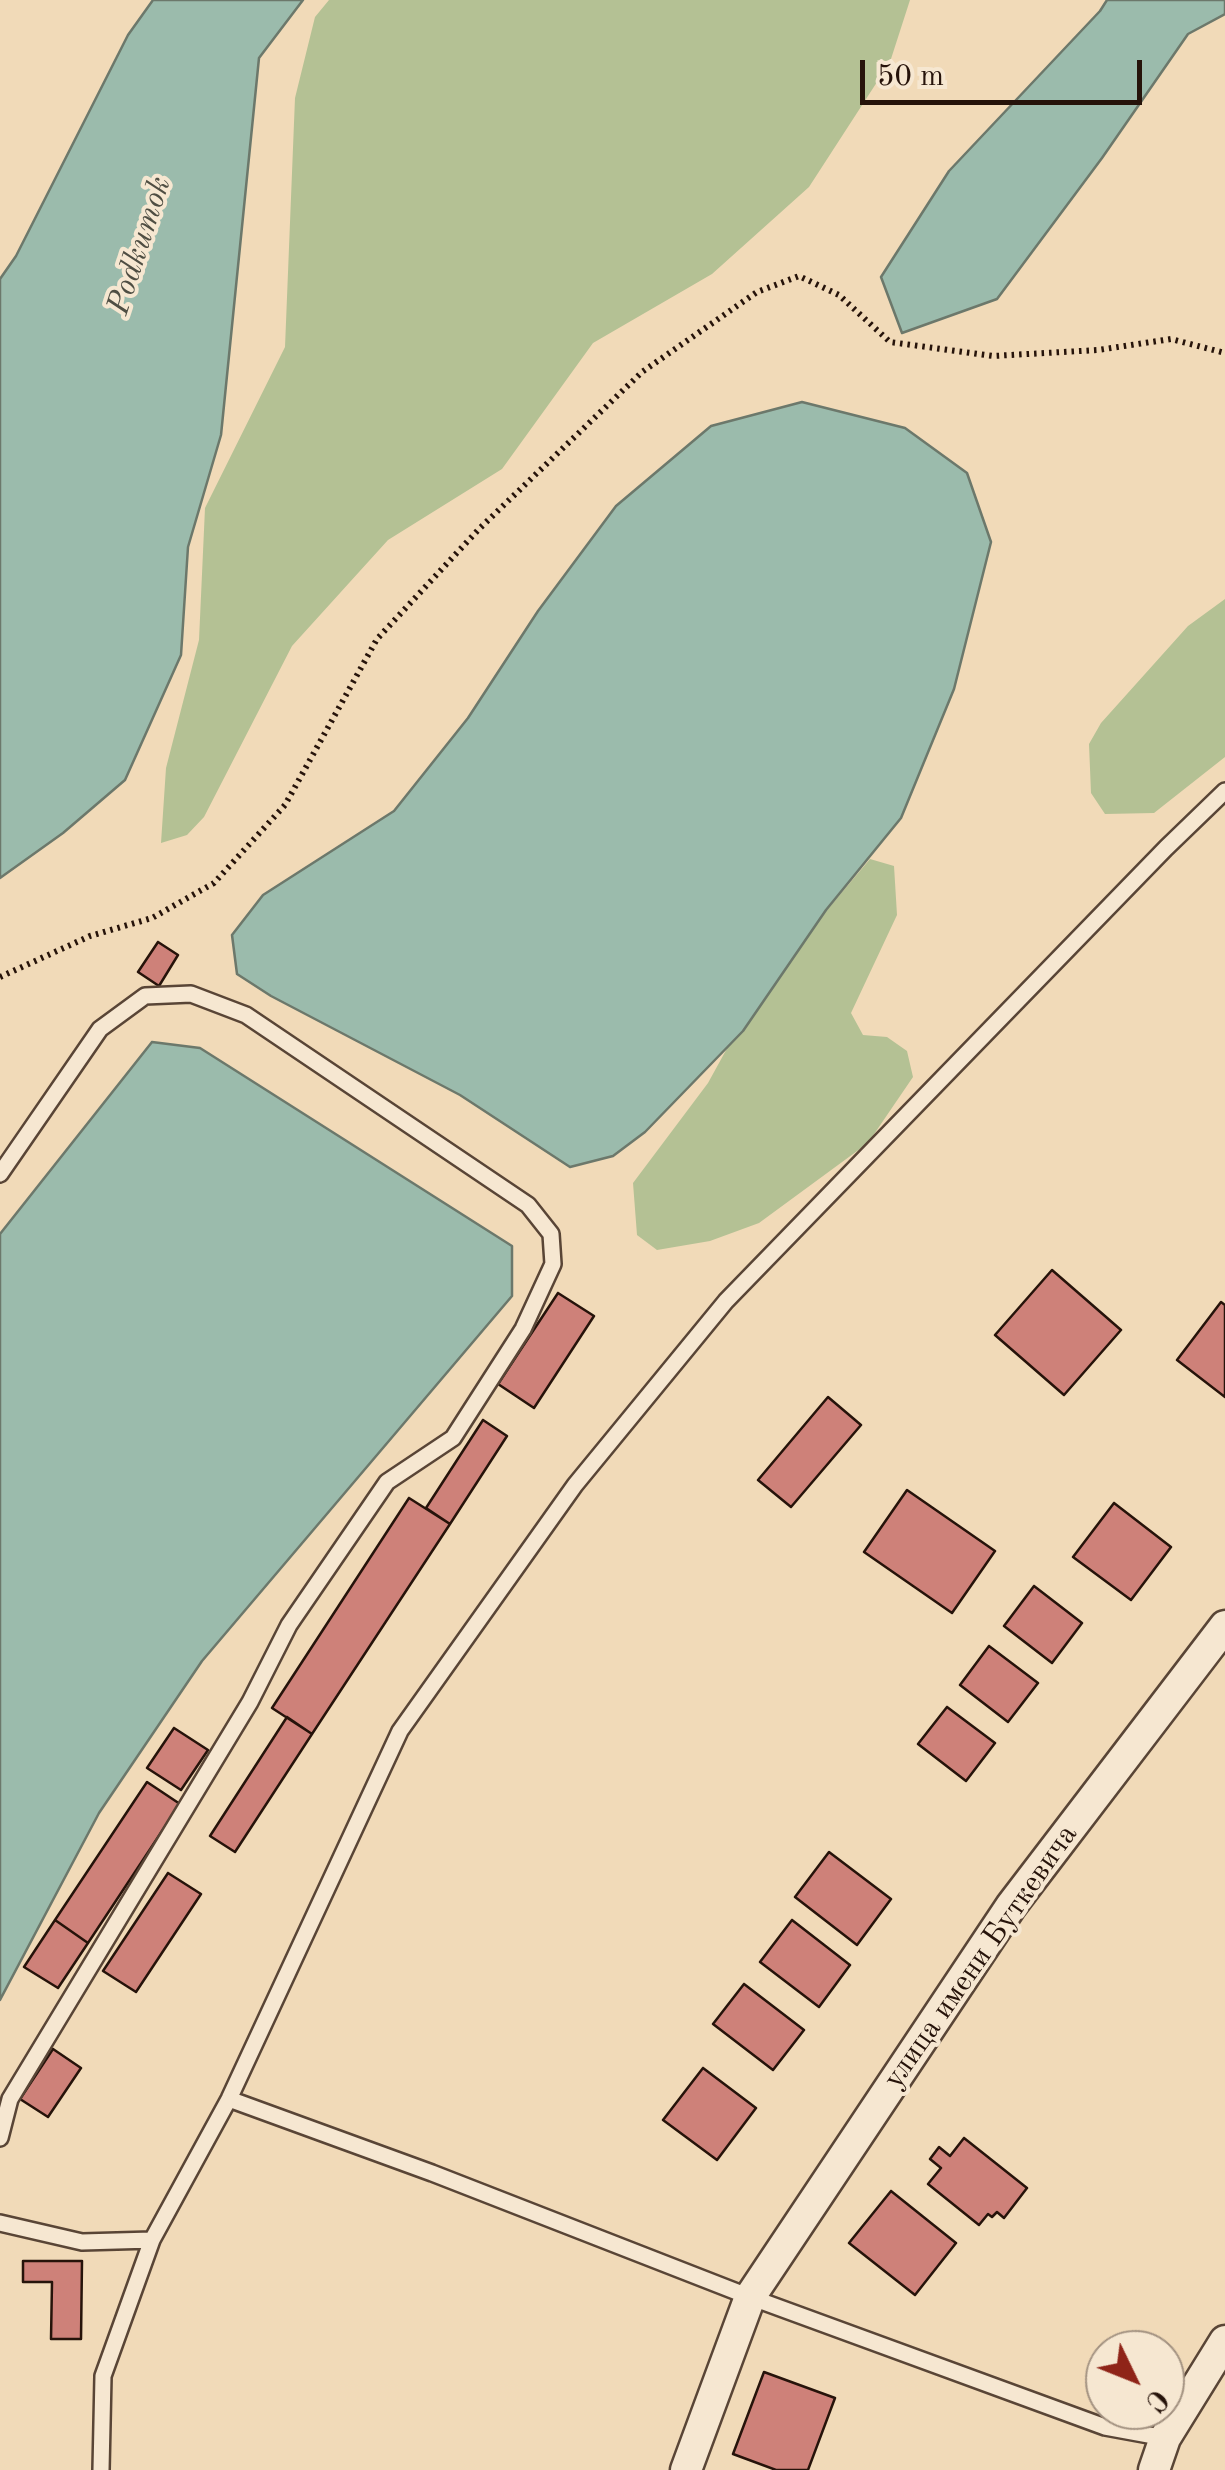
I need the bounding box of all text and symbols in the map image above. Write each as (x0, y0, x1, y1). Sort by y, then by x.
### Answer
scale bar (865, 40, 1148, 102)
text: 50 m (877, 62, 944, 92)
water label: Podkumok (100, 172, 180, 320)
street label: улица имени Буткевича (876, 1818, 1086, 2096)
north arrow (1085, 2330, 1185, 2430)
text: С (1139, 2383, 1172, 2415)

